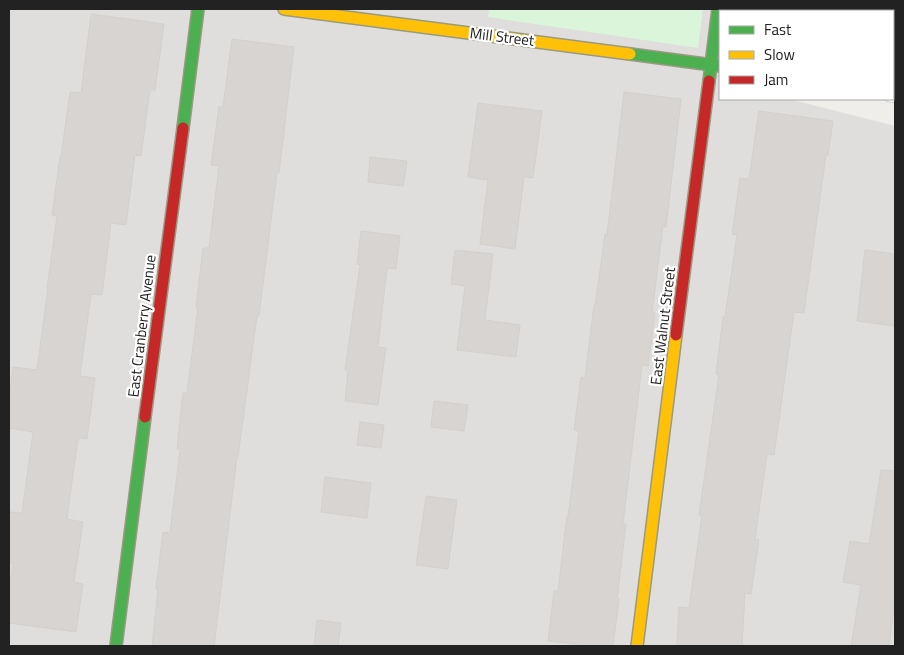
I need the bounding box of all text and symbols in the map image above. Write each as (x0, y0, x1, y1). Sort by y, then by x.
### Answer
legend (719, 10, 894, 100)
text: Fast (764, 18, 792, 41)
street label: Mill Street (469, 21, 536, 52)
text: Slow (764, 43, 795, 66)
text: Jam (764, 68, 788, 91)
street label: East Cranberry Avenue (121, 253, 162, 399)
street label: East Walnut Street (644, 265, 681, 386)

